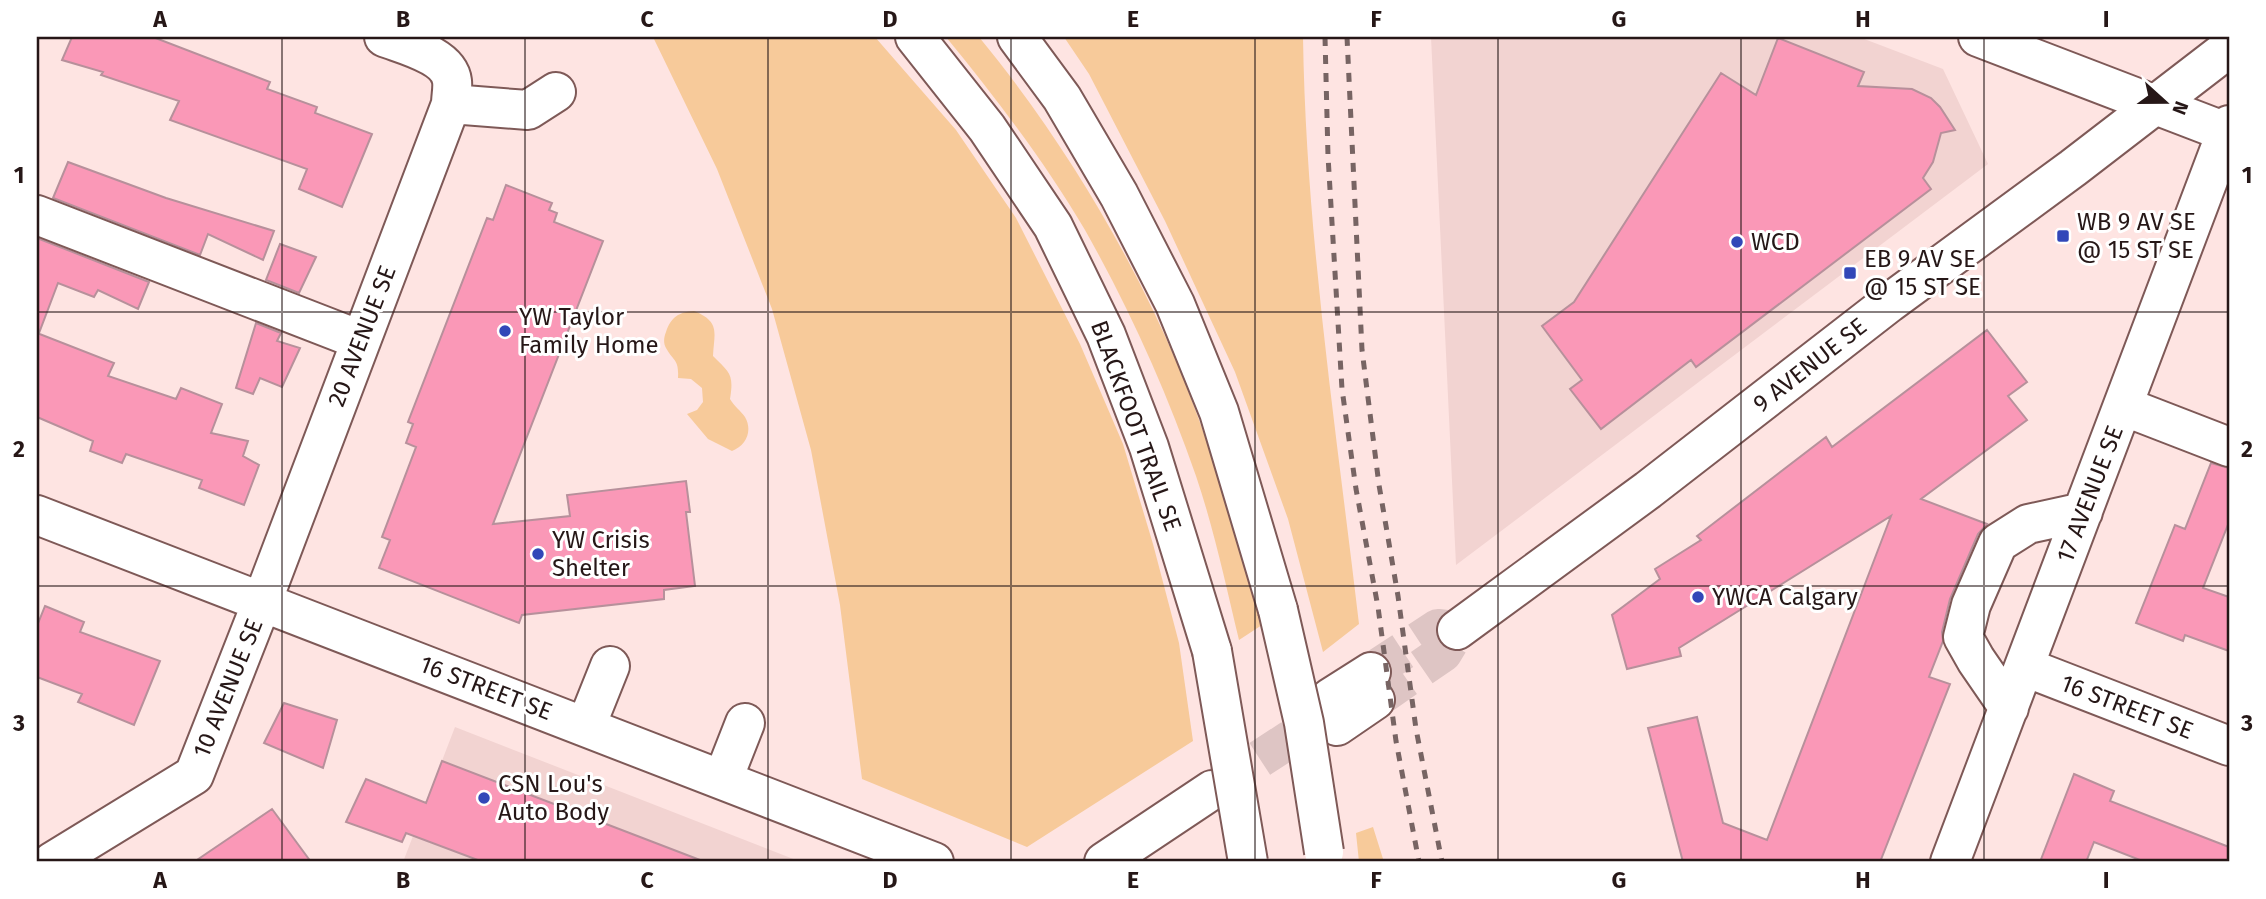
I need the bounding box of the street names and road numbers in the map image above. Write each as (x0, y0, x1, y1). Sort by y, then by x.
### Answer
street label: 20 AVENUE SE (322, 262, 402, 410)
street label: 9 AVENUE SE (1748, 312, 1872, 418)
street label: BLACKFOOT TRAIL SE (1085, 317, 1187, 535)
street label: 17 AVENUE SE (2051, 422, 2129, 566)
street label: 10 AVENUE SE (187, 615, 269, 761)
street label: 16 STREET SE (416, 650, 556, 726)
street label: 16 STREET SE (2057, 669, 2197, 745)

